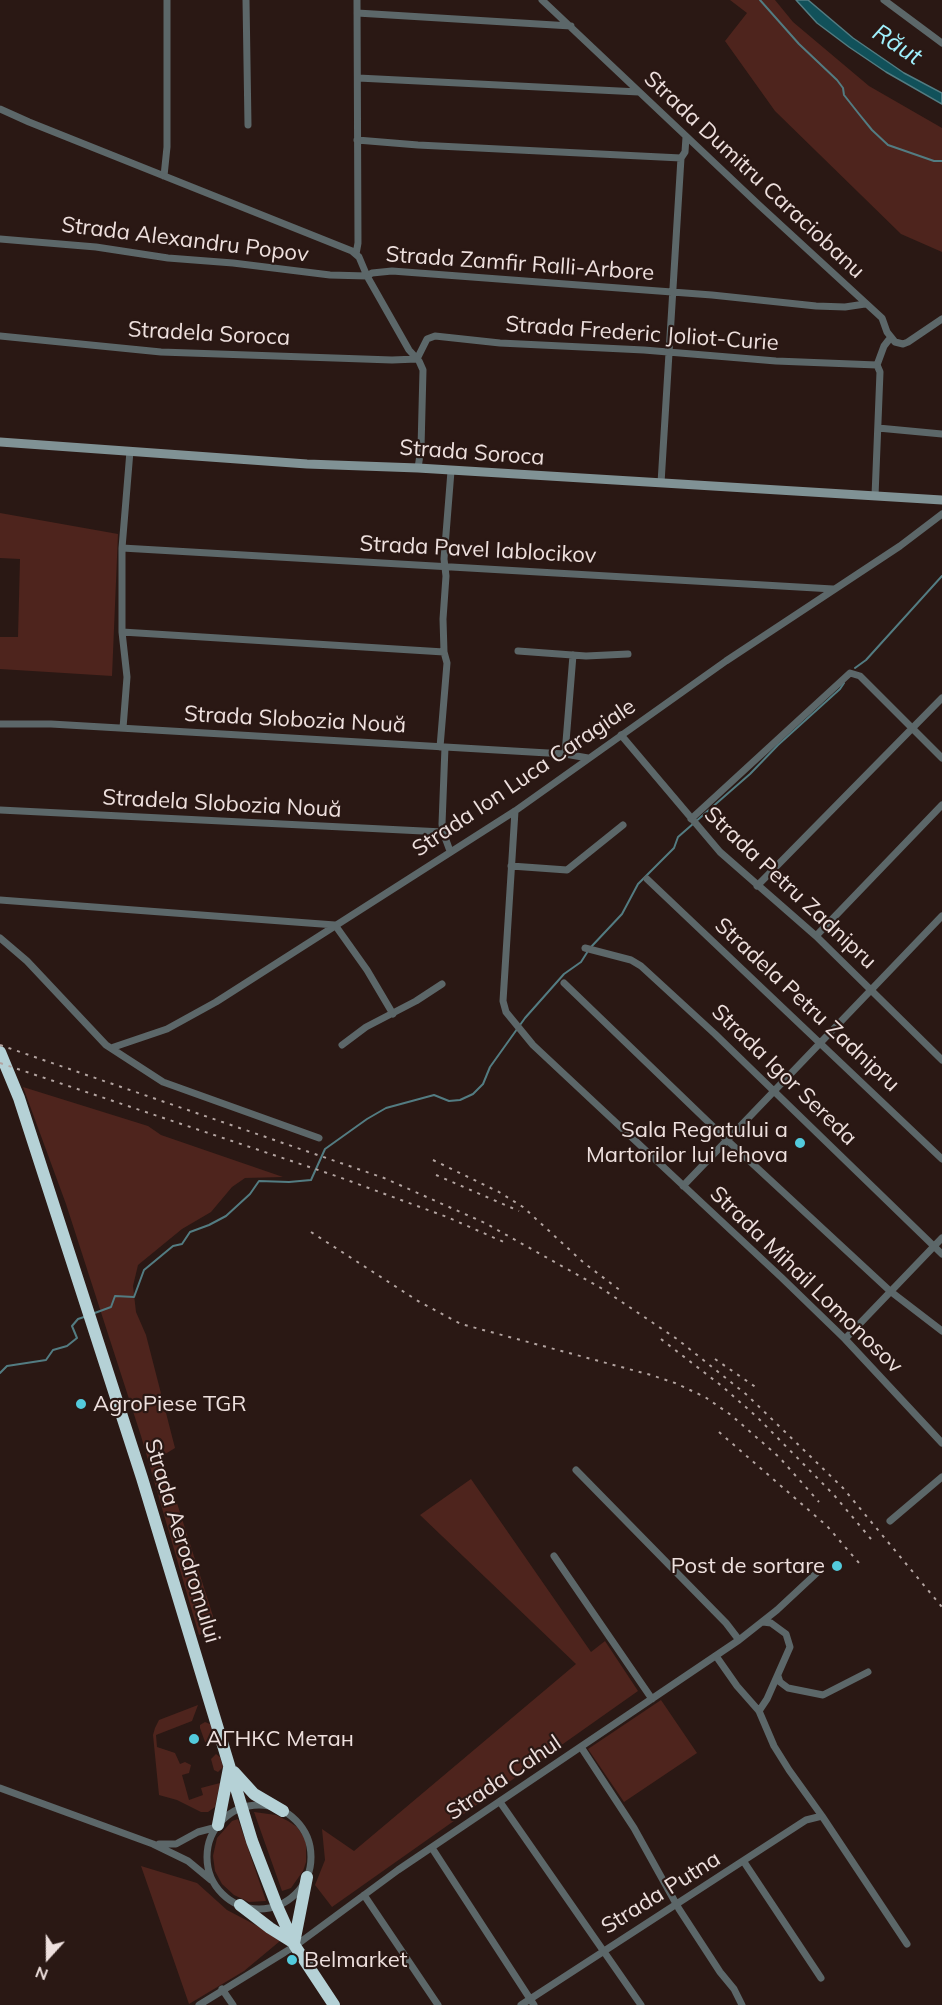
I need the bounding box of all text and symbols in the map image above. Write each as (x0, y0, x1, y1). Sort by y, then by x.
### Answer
water label: Răut (867, 18, 927, 72)
street label: Strada Dumitru Caraciobanu (638, 66, 870, 284)
street label: Strada Alexandru Popov (60, 212, 310, 268)
street label: Strada Zamfir Ralli-Arbore (385, 241, 655, 287)
street label: Strada Frederic Joliot-Curie (504, 311, 780, 357)
street label: Stradela Sorocа (127, 317, 291, 351)
street label: Strada Soroca (399, 435, 545, 471)
street label: Strada Pavel Iablocikov (359, 531, 597, 569)
street label: Strada Ion Luca Caragiale (407, 693, 641, 863)
street label: Strada Slobozia Nouă (183, 701, 407, 739)
street label: Stradela Slobozia Nouă (102, 785, 342, 823)
street label: Strada Petru Zadnipru (698, 801, 882, 975)
street label: Stradela Petru Zadnipru (709, 912, 905, 1098)
street label: Strada Igor Sereda (706, 999, 862, 1151)
place label: Sala Regatului a Martorilor lui Iehova (586, 1117, 788, 1168)
marker: Sala Regatului a Martorilor lui Iehova (793, 1136, 807, 1150)
street label: Strada Mihail Lomonosov (704, 1181, 908, 1379)
place label: AgroPiese TGR (93, 1391, 247, 1417)
marker: AgroPiese TGR (74, 1397, 88, 1411)
street label: Strada Aerodromului (138, 1436, 226, 1646)
place label: Post de sortare (671, 1553, 825, 1579)
marker: Post de sortare (830, 1559, 844, 1573)
place label: АГНКС Метан (206, 1726, 354, 1752)
street label: Strada Cahul (441, 1730, 567, 1826)
marker: АГНКС Метан (187, 1732, 201, 1746)
street label: Strada Putna (597, 1846, 725, 1940)
north arrow (18, 1927, 78, 1987)
place label: Belmarket (304, 1947, 407, 1973)
marker: Belmarket (285, 1953, 299, 1967)
text: N (32, 1962, 51, 1985)

